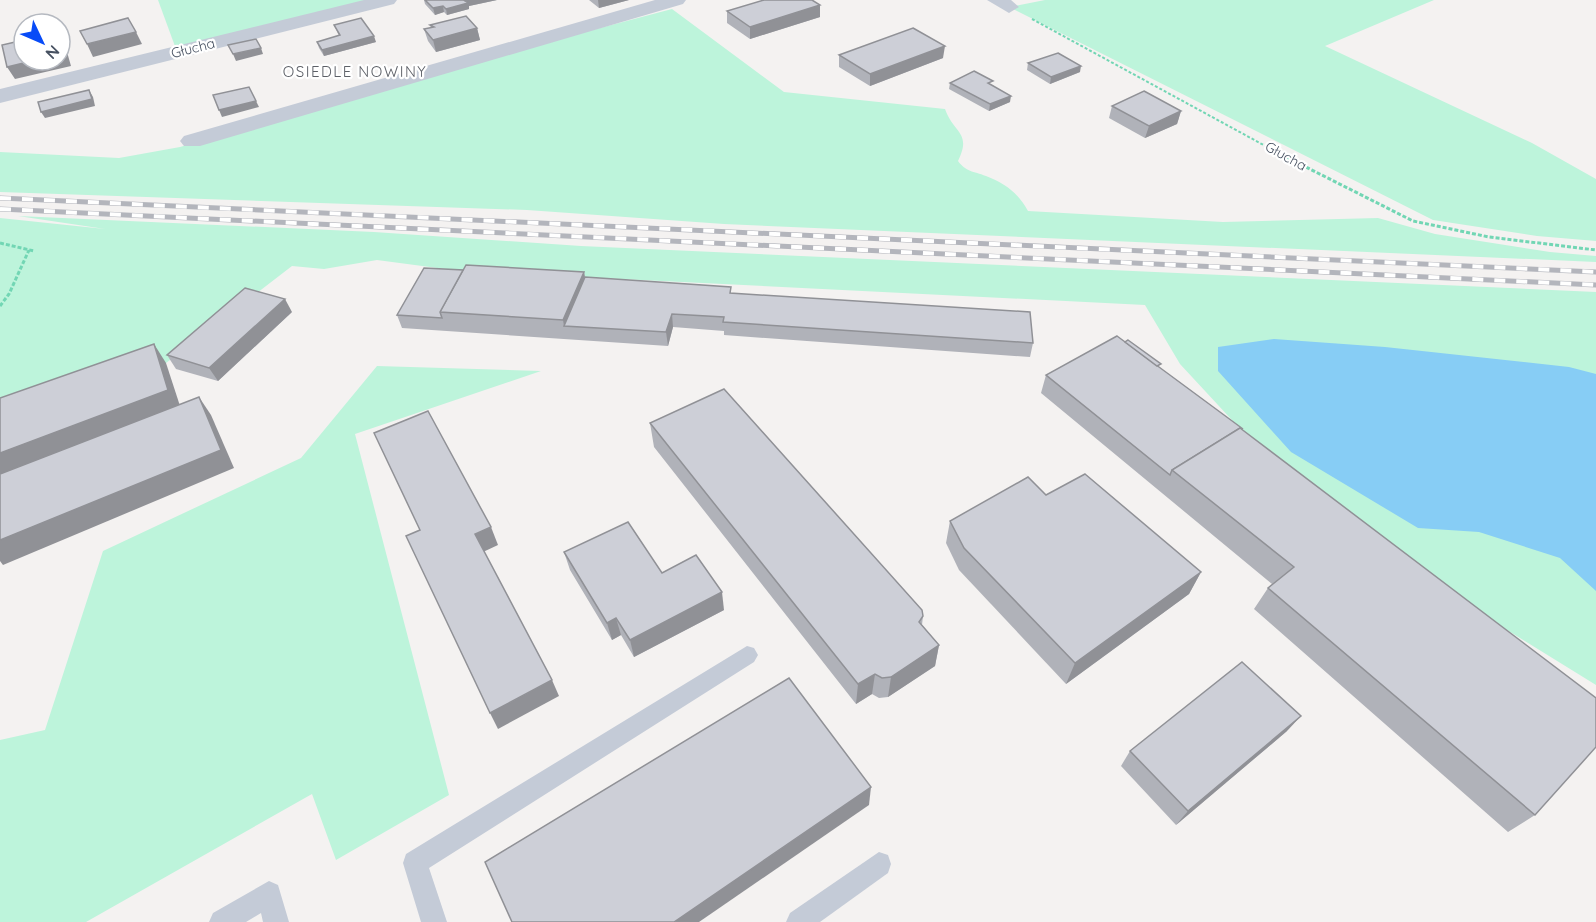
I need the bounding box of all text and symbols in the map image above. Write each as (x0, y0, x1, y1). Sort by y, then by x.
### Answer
north arrow (12, 12, 72, 72)
street label: Głucha (169, 34, 217, 62)
text: N (42, 41, 64, 64)
district label: OSIEDLE NOWINY (283, 62, 427, 81)
street label: Głucha (1262, 137, 1310, 175)

